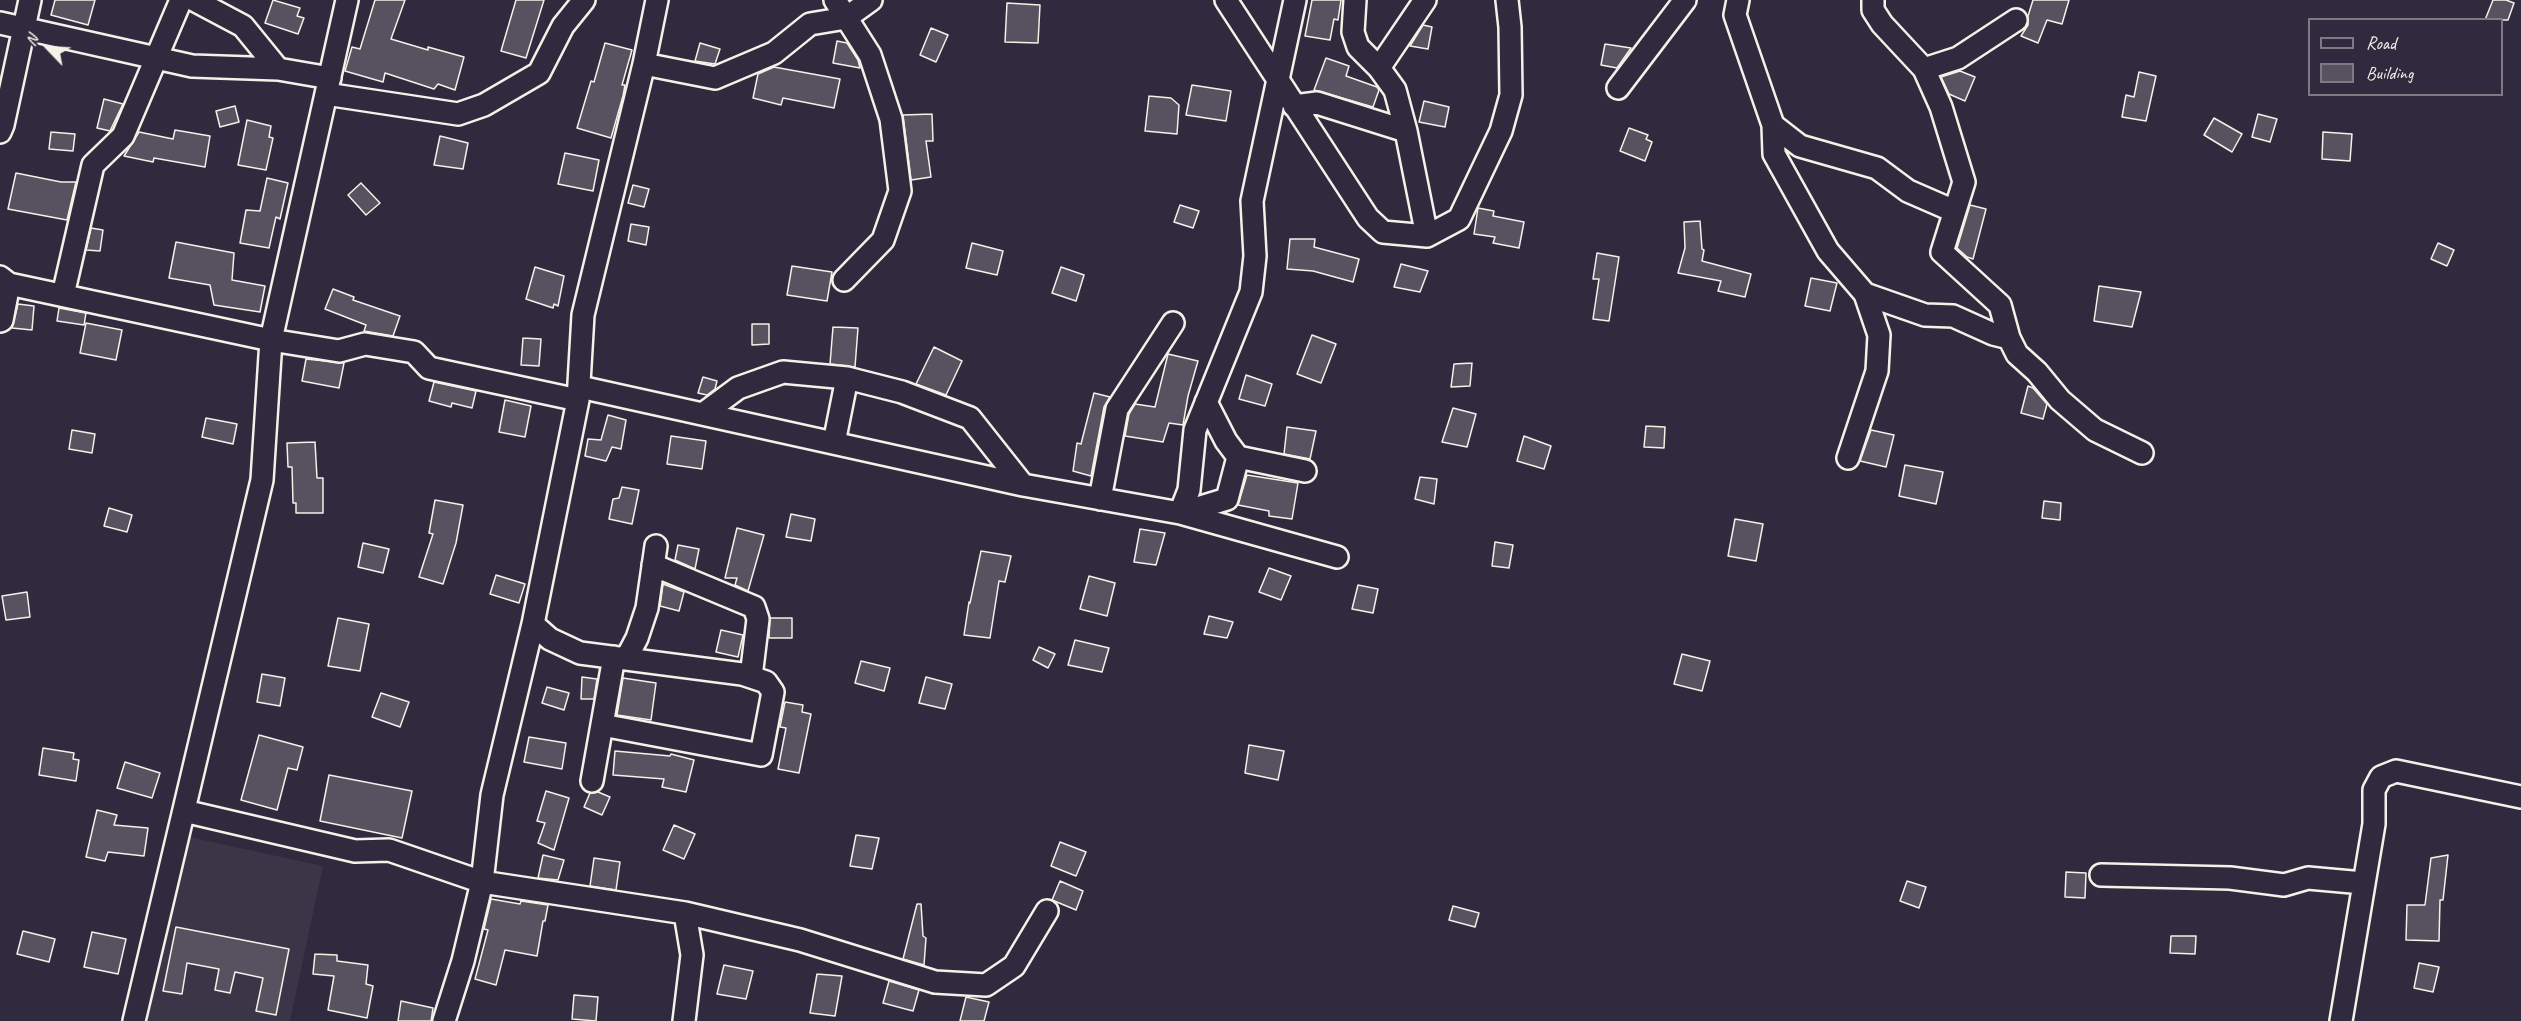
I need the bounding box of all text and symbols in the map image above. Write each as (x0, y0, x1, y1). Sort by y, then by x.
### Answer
north arrow (18, 18, 78, 78)
legend (2308, 18, 2503, 96)
text: N (21, 32, 43, 49)
text: Road (2366, 32, 2396, 54)
text: Building (2366, 62, 2413, 84)

